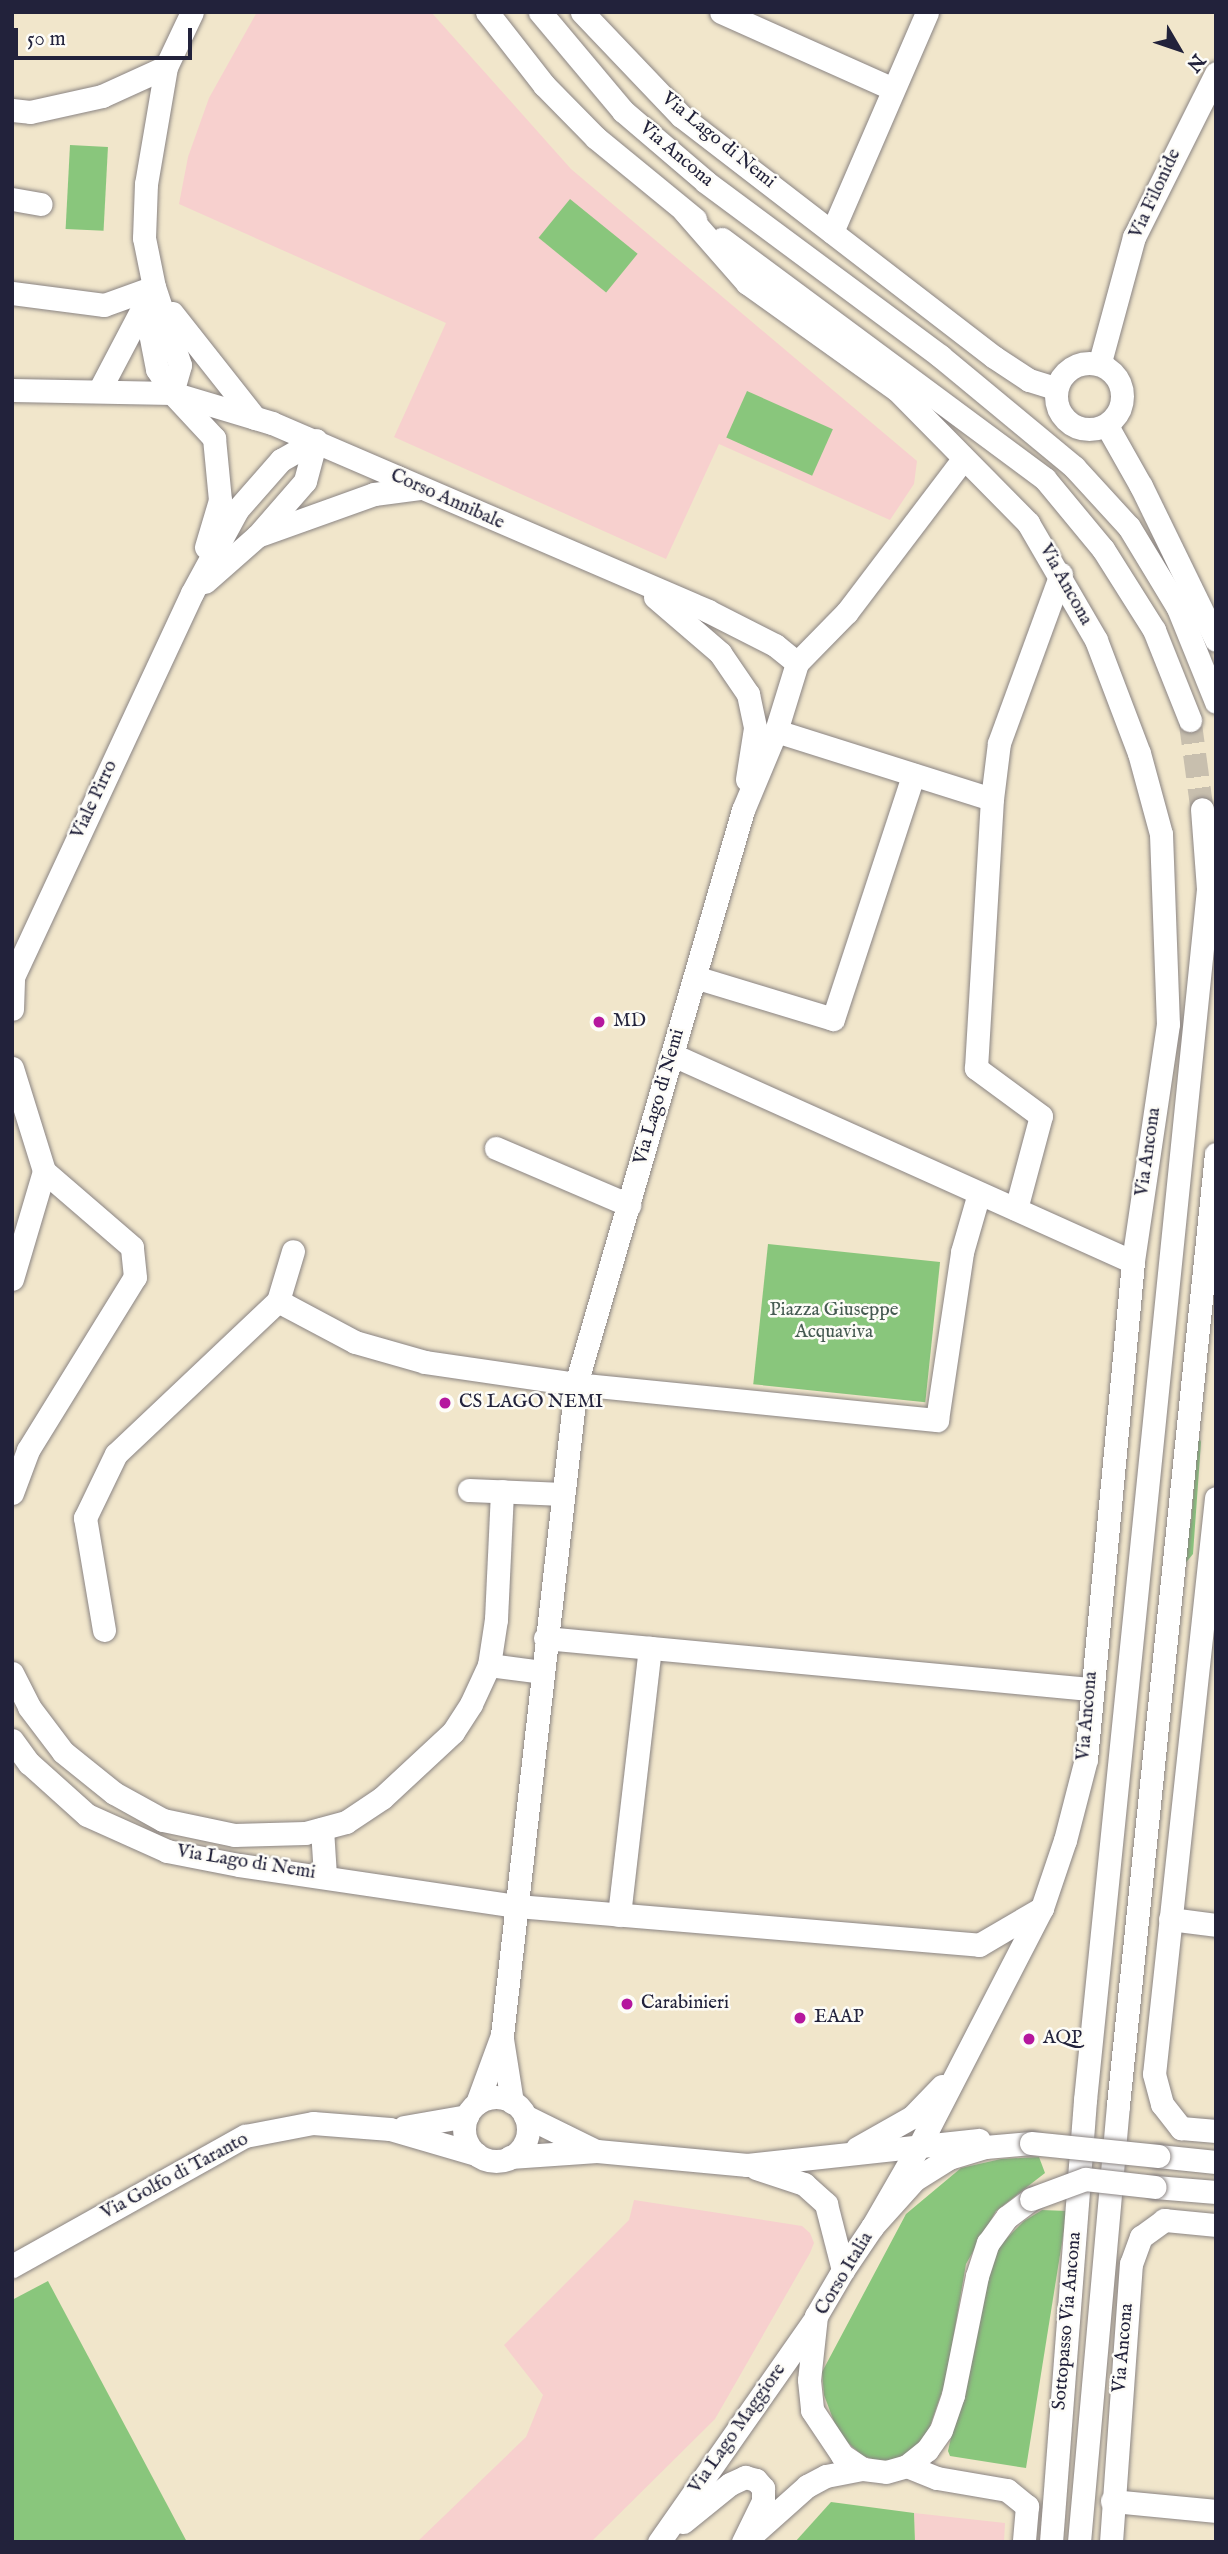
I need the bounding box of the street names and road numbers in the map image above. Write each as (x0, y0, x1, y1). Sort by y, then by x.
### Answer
street label: Via Lago di Nemi (656, 88, 780, 194)
street label: Via Ancona (634, 118, 718, 192)
street label: Via Filonide (1125, 146, 1187, 242)
street label: Corso Annibale (387, 465, 507, 535)
street label: Via Ancona (1033, 540, 1097, 630)
street label: Viale Pirro (67, 757, 123, 843)
street label: Via Lago di Nemi (630, 1027, 690, 1167)
street label: Via Ancona (1131, 1106, 1167, 1198)
street label: Via Ancona (1073, 1670, 1103, 1762)
street label: Via Lago di Nemi (175, 1841, 317, 1885)
street label: Via Golfo di Taranto (97, 2129, 253, 2225)
street label: Corso Italia (811, 2228, 879, 2320)
street label: Sottopasso Via Ancona (1049, 2231, 1087, 2411)
street label: Via Ancona (1109, 2302, 1139, 2394)
street label: Via Lago Maggiore (685, 2359, 791, 2499)

